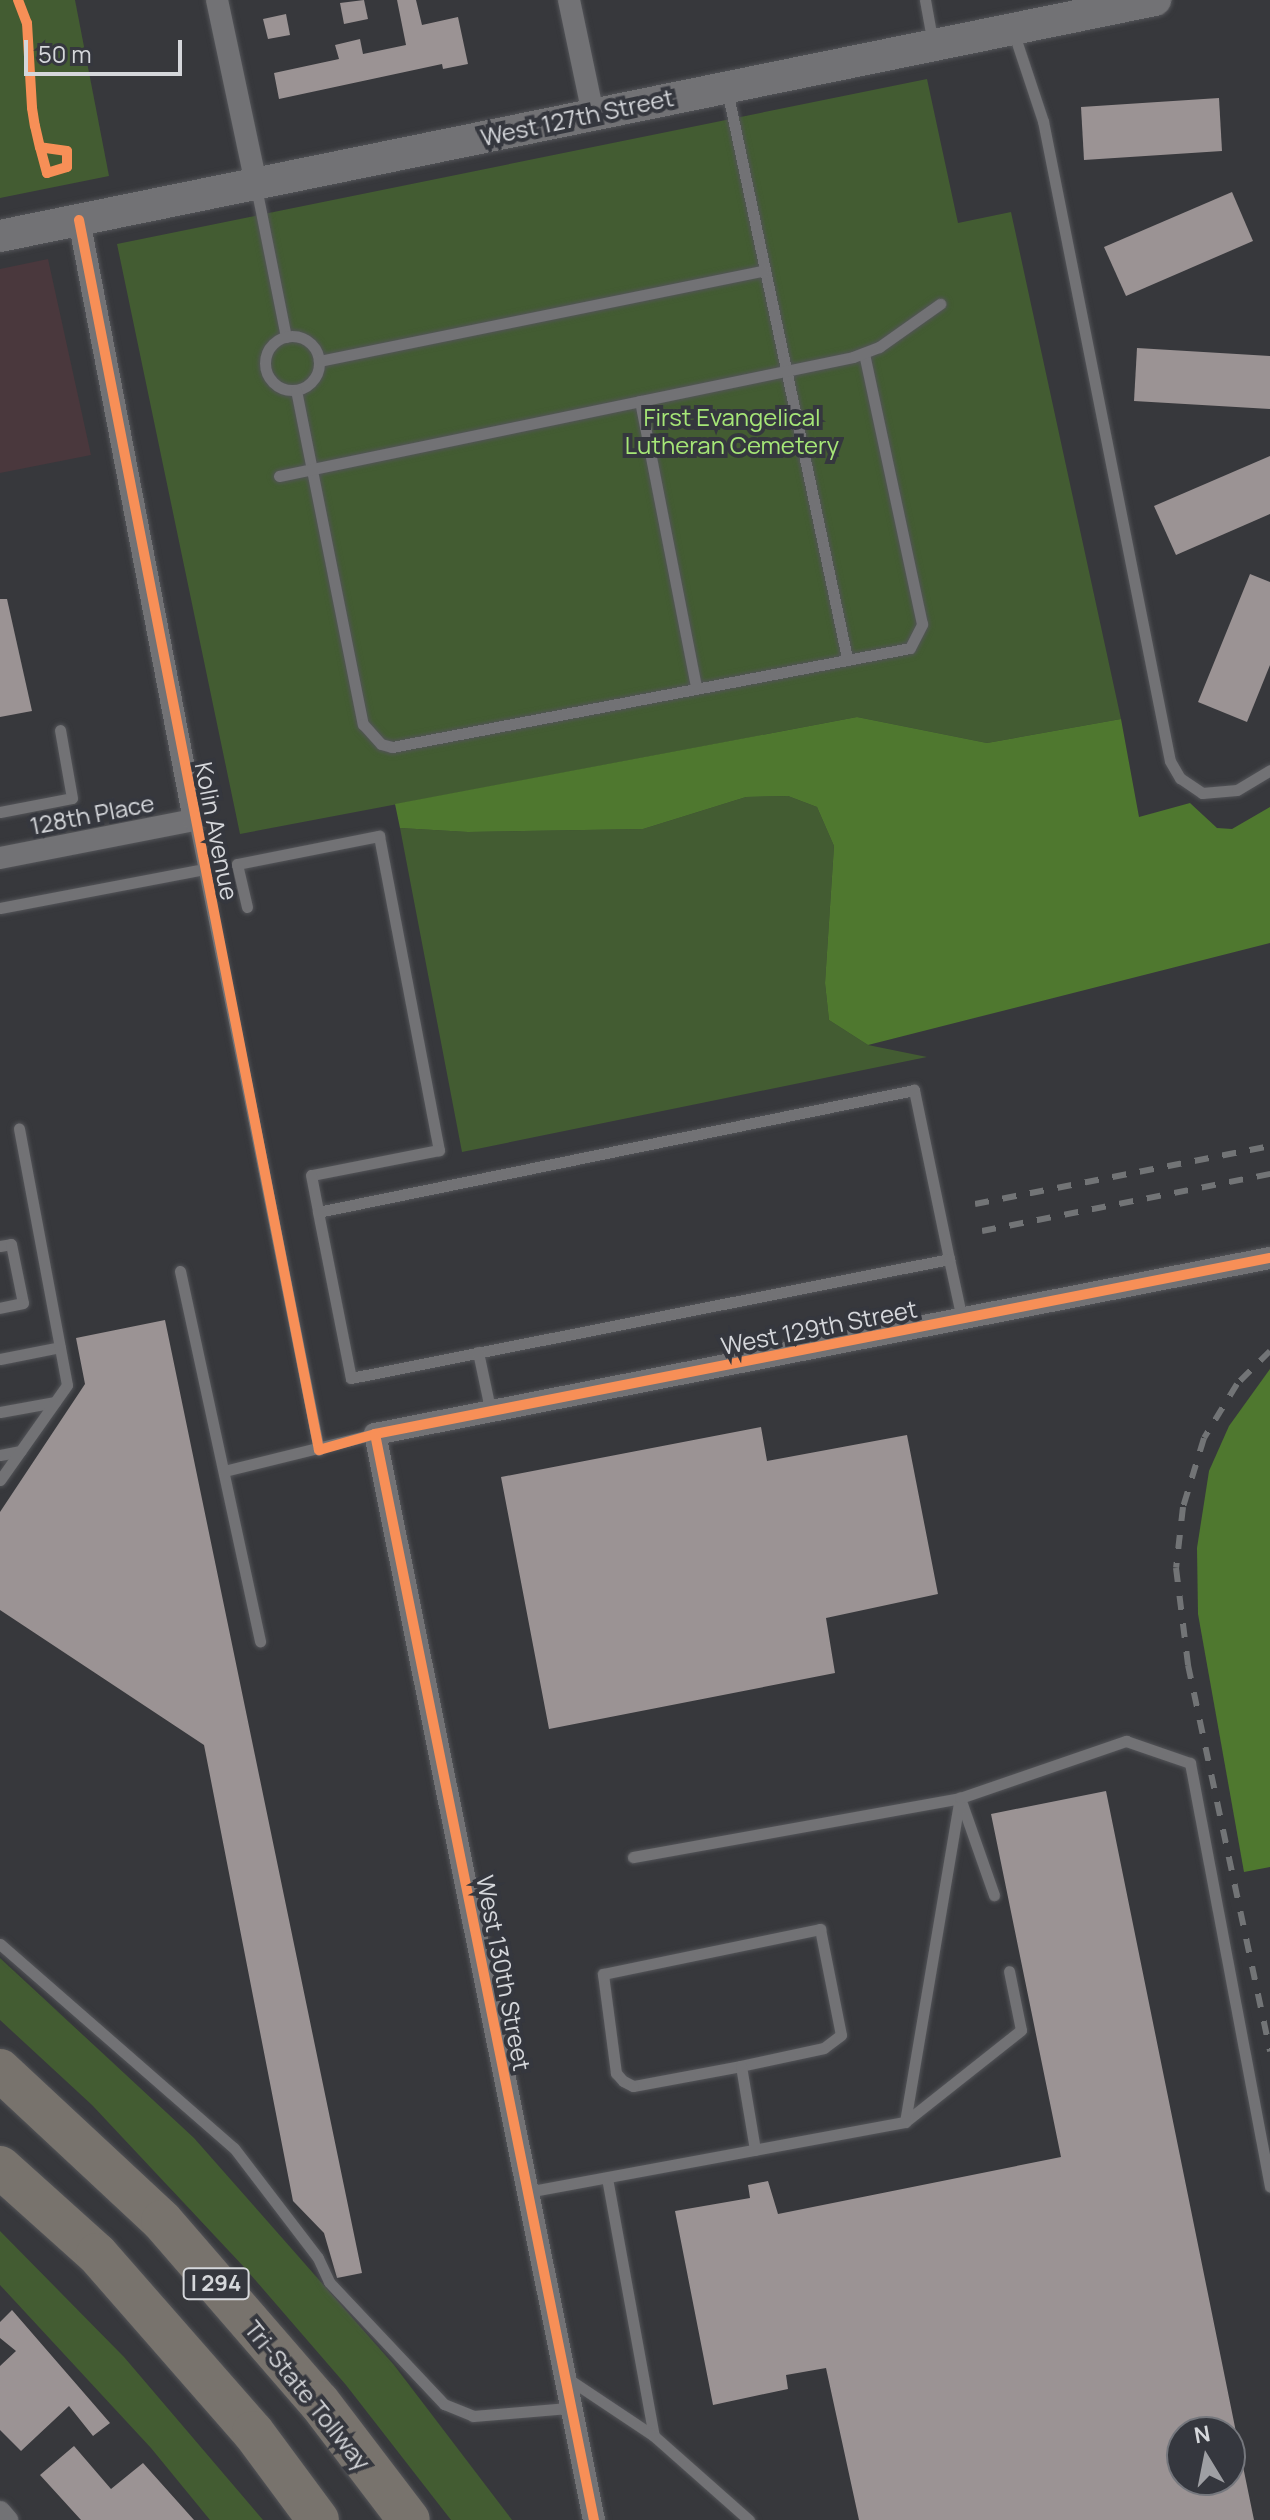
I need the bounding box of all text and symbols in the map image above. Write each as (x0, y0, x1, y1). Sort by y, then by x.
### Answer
scale bar (28, 24, 186, 74)
text: 50 m (38, 37, 92, 70)
street label: West 127th Street (478, 83, 676, 151)
park label: First Evangelical Lutheran Cemetery (625, 403, 839, 459)
street label: Kolin Avenue (190, 760, 244, 902)
street label: 128th Place (27, 788, 157, 840)
street label: West 129th Street (719, 1294, 919, 1360)
street label: West 130th Street (471, 1873, 537, 2073)
road number: I 294 (182, 2266, 250, 2302)
street label: Tri-State Tollway (239, 2314, 377, 2476)
north arrow (1166, 2416, 1246, 2496)
text: N (1192, 2418, 1213, 2450)

